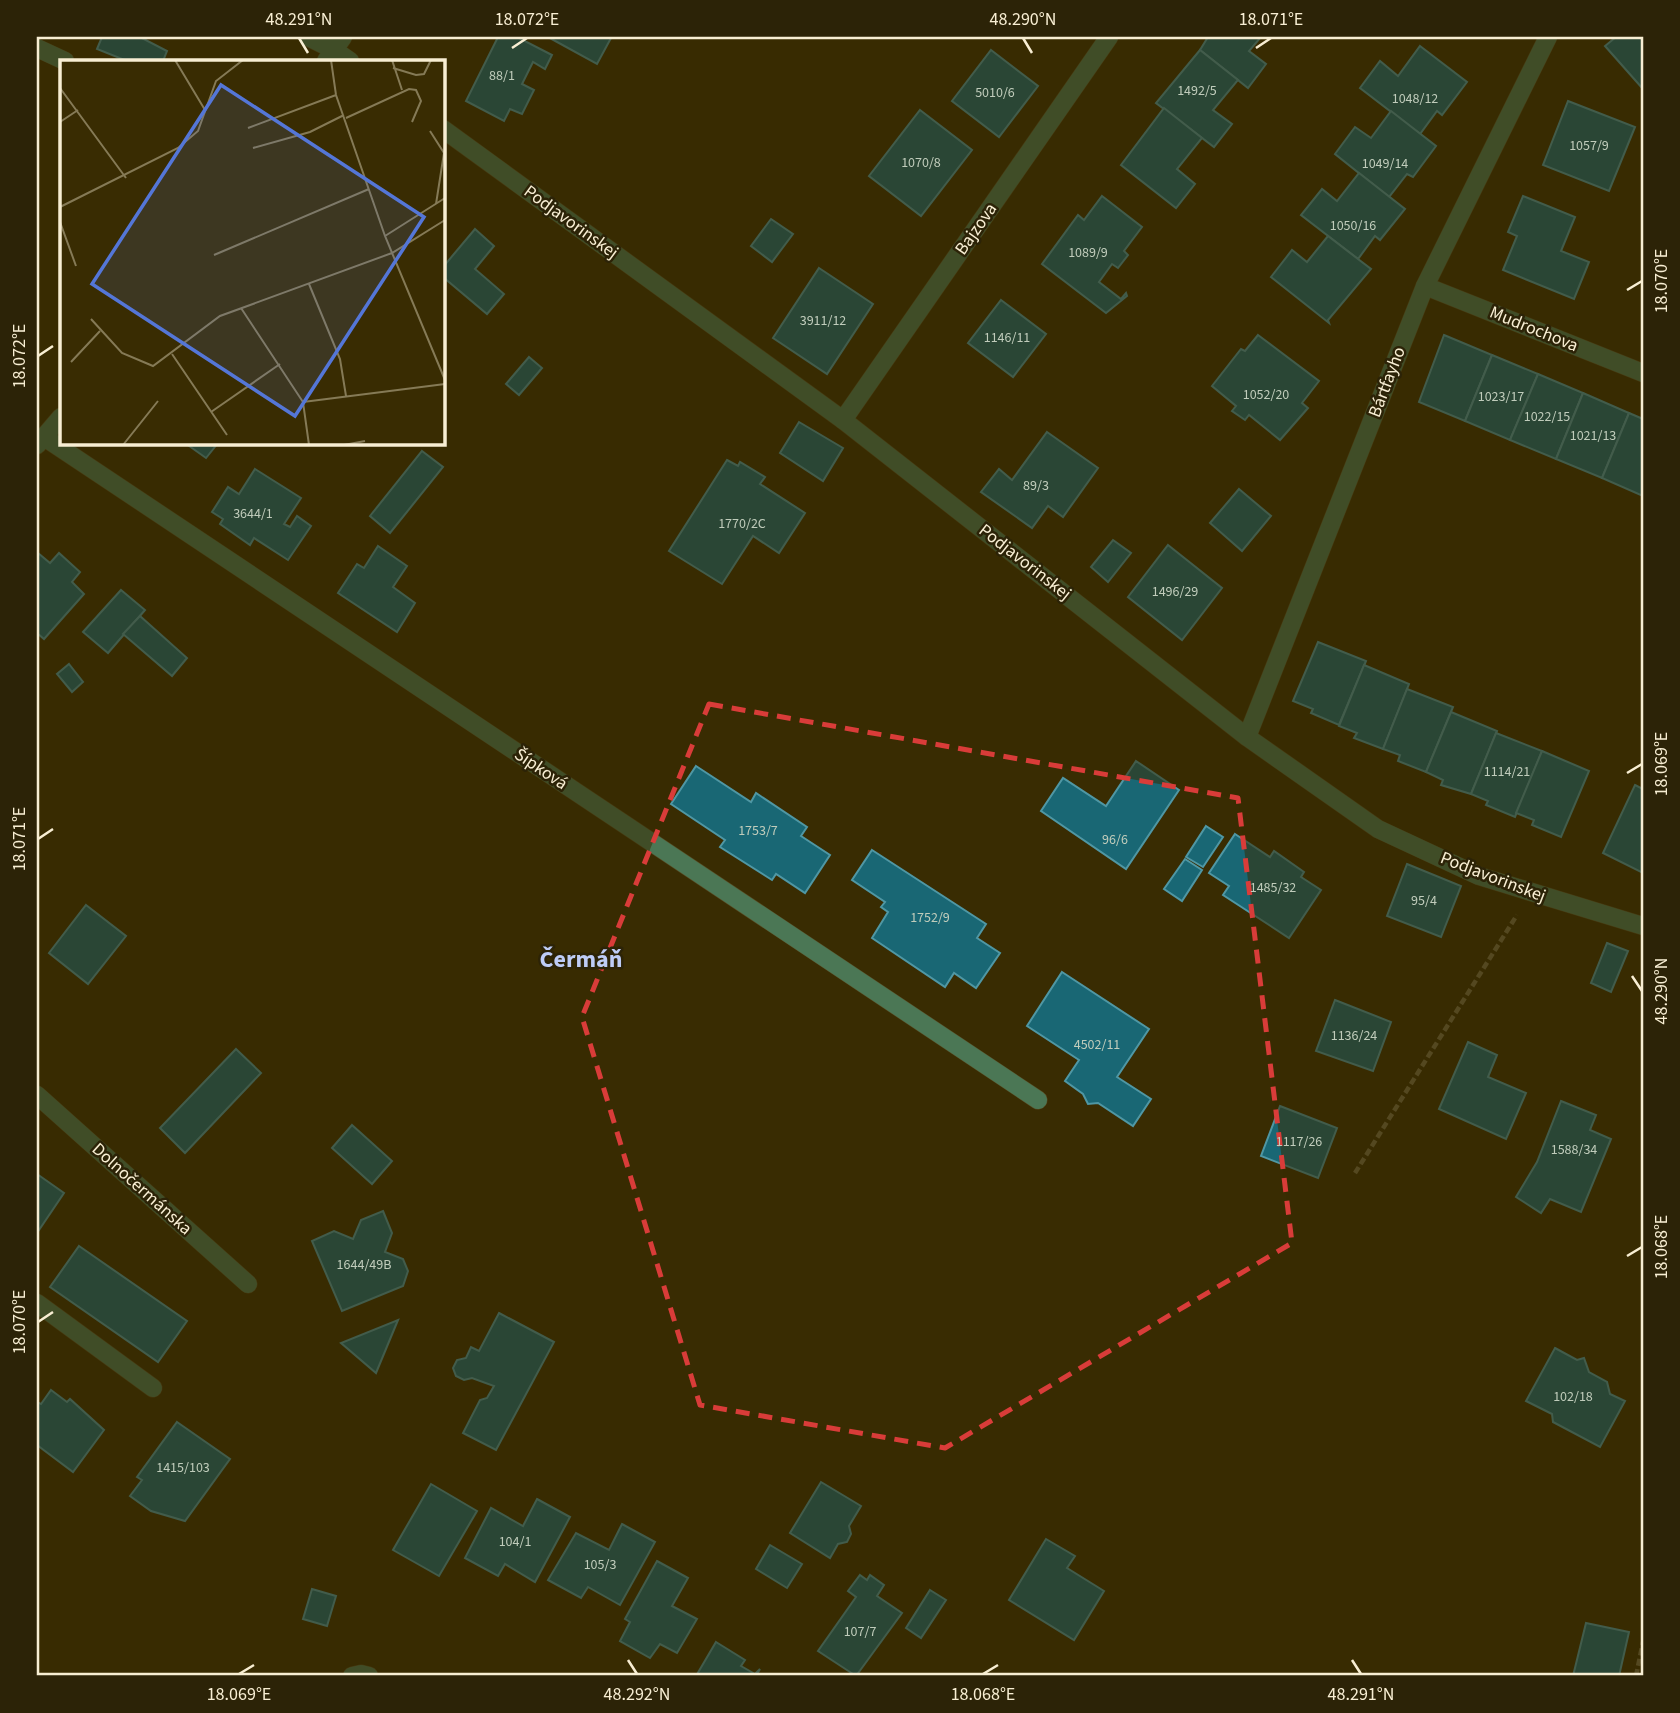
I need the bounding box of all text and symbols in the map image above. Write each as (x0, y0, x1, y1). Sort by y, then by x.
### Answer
text: 48.291°N (266, 7, 332, 32)
text: 18.072°E (495, 7, 559, 32)
text: 48.290°N (990, 7, 1056, 32)
text: 18.071°E (1239, 7, 1303, 32)
inset map (60, 60, 444, 444)
house number: 88/1 (489, 66, 515, 86)
house number: 1492/5 (1177, 81, 1217, 101)
house number: 5010/6 (975, 83, 1015, 103)
house number: 1048/12 (1392, 89, 1438, 109)
house number: 1057/9 (1569, 136, 1609, 156)
house number: 1070/8 (901, 153, 941, 173)
house number: 1049/14 (1362, 154, 1408, 174)
street label: Podjavorinskej (519, 179, 623, 265)
street label: Bajzova (949, 198, 1003, 260)
house number: 1050/16 (1330, 216, 1376, 236)
house number: 1089/9 (1068, 243, 1108, 263)
text: 18.070°E (1649, 249, 1674, 313)
street label: Mudrochova (1486, 300, 1582, 358)
house number: 3911/12 (800, 311, 846, 331)
text: 18.072°E (7, 324, 32, 388)
house number: 1146/11 (984, 328, 1030, 348)
street label: Bártfayho (1362, 343, 1412, 421)
house number: 1052/20 (1243, 385, 1289, 405)
house number: 1023/17 (1478, 387, 1524, 407)
house number: 1022/15 (1524, 407, 1570, 427)
house number: 1021/13 (1570, 426, 1616, 446)
house number: 89/3 (1023, 476, 1049, 496)
house number: 3644/1 (233, 504, 273, 524)
house number: 1770/2C (718, 514, 766, 534)
street label: Podjavorinskej (974, 518, 1076, 606)
house number: 1496/29 (1152, 582, 1198, 602)
text: 18.069°E (1649, 732, 1674, 796)
street label: Šípková (509, 742, 573, 796)
house number: 1114/21 (1484, 762, 1530, 782)
text: 18.071°E (7, 807, 32, 871)
house number: 1753/7 (738, 821, 778, 841)
house number: 96/6 (1102, 830, 1128, 850)
street label: Podjavorinskej (1437, 845, 1549, 909)
house number: 1485/32 (1250, 878, 1296, 898)
house number: 95/4 (1411, 891, 1437, 911)
house number: 1752/9 (910, 908, 950, 928)
district label: Čermáň (540, 942, 622, 977)
text: 48.290°N (1649, 958, 1674, 1024)
house number: 1136/24 (1331, 1026, 1377, 1046)
house number: 4502/11 (1074, 1035, 1120, 1055)
house number: 1117/26 (1276, 1132, 1322, 1152)
street label: Dolnočermánska (86, 1137, 198, 1241)
house number: 1588/34 (1551, 1140, 1597, 1160)
text: 18.068°E (1649, 1215, 1674, 1279)
house number: 1644/49B (337, 1255, 391, 1275)
text: 18.070°E (7, 1290, 32, 1354)
house number: 102/18 (1553, 1387, 1593, 1407)
house number: 1415/103 (156, 1458, 210, 1478)
house number: 104/1 (499, 1532, 531, 1552)
house number: 105/3 (584, 1555, 616, 1575)
house number: 107/7 (844, 1622, 876, 1642)
text: 18.069°E (207, 1682, 271, 1707)
text: 48.292°N (604, 1682, 670, 1707)
text: 18.068°E (951, 1682, 1015, 1707)
text: 48.291°N (1328, 1682, 1394, 1707)

